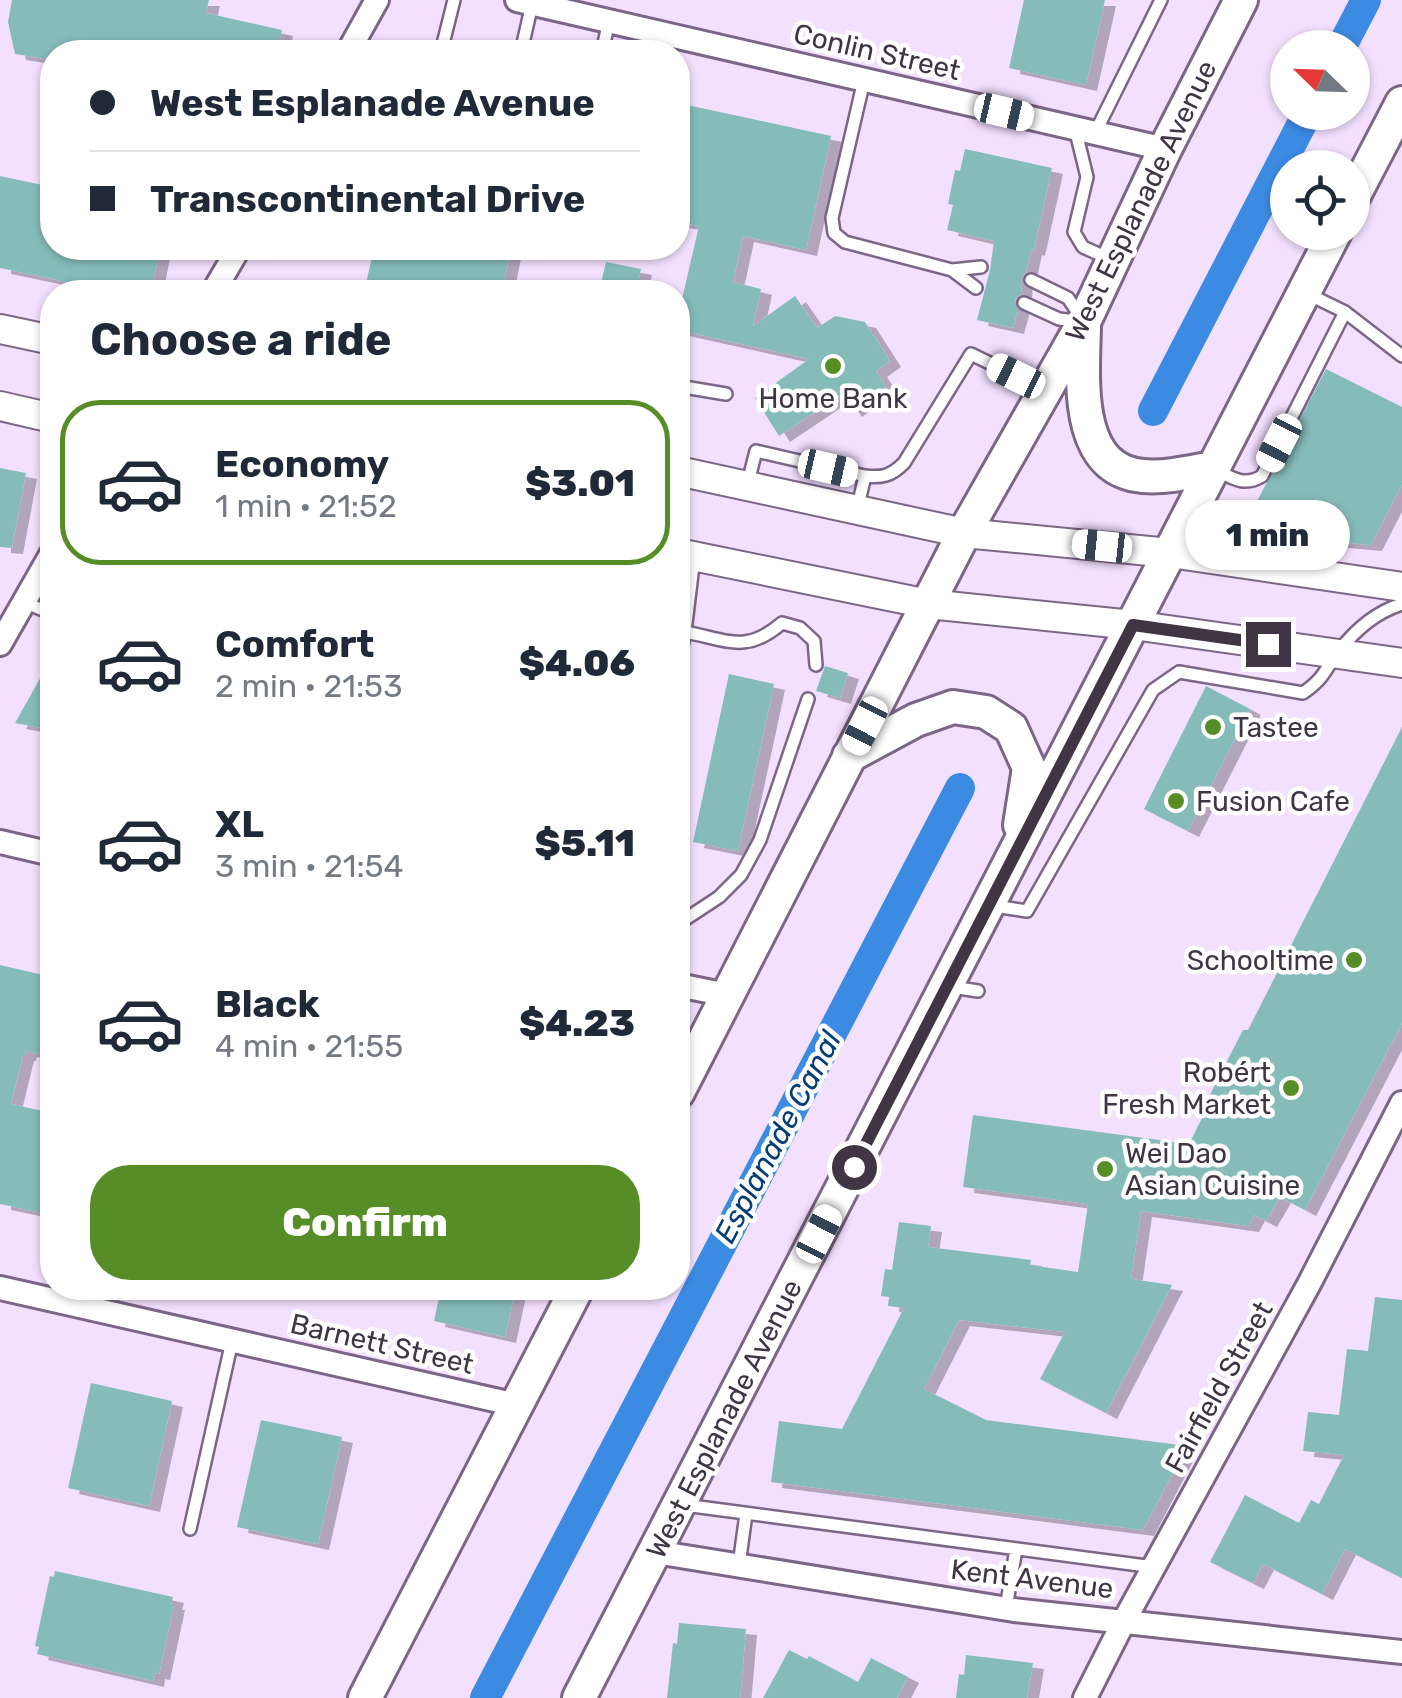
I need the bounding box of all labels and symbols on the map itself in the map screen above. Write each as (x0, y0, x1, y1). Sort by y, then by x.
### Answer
street label: Conlin Street (790, 17, 964, 87)
north arrow (1270, 30, 1370, 130)
street label: West Esplanade Avenue (1058, 55, 1224, 347)
car (971, 91, 1037, 133)
car (982, 349, 1050, 403)
marker: Home Bank (822, 355, 844, 377)
place label: Home Bank (758, 382, 908, 415)
car (1252, 409, 1306, 477)
car (795, 447, 861, 489)
callout: 1 min (1186, 499, 1350, 569)
car (1071, 528, 1133, 564)
route end (1246, 622, 1291, 667)
car (838, 692, 892, 760)
place label: Tastee (1233, 711, 1319, 744)
marker: Tastee (1202, 716, 1224, 738)
place label: Fusion Cafe (1196, 785, 1350, 818)
marker: Fusion Cafe (1165, 790, 1187, 812)
place label: Schooltime (1187, 944, 1334, 977)
marker: Schooltime (1343, 949, 1365, 971)
water label: Esplanade Canal (707, 1024, 849, 1249)
place label: Robért Fresh Market (1102, 1056, 1271, 1121)
marker: Robért Fresh Market (1280, 1077, 1302, 1099)
place label: Wei Dao Asian Cuisine (1125, 1137, 1300, 1202)
route start (832, 1145, 877, 1190)
marker: Wei Dao Asian Cuisine (1094, 1158, 1116, 1180)
car (792, 1200, 846, 1268)
street label: West Esplanade Avenue (639, 1274, 809, 1564)
street label: Fairfield Street (1158, 1296, 1280, 1478)
street label: Barnett Street (287, 1307, 477, 1381)
street label: Kent Avenue (949, 1553, 1115, 1605)

